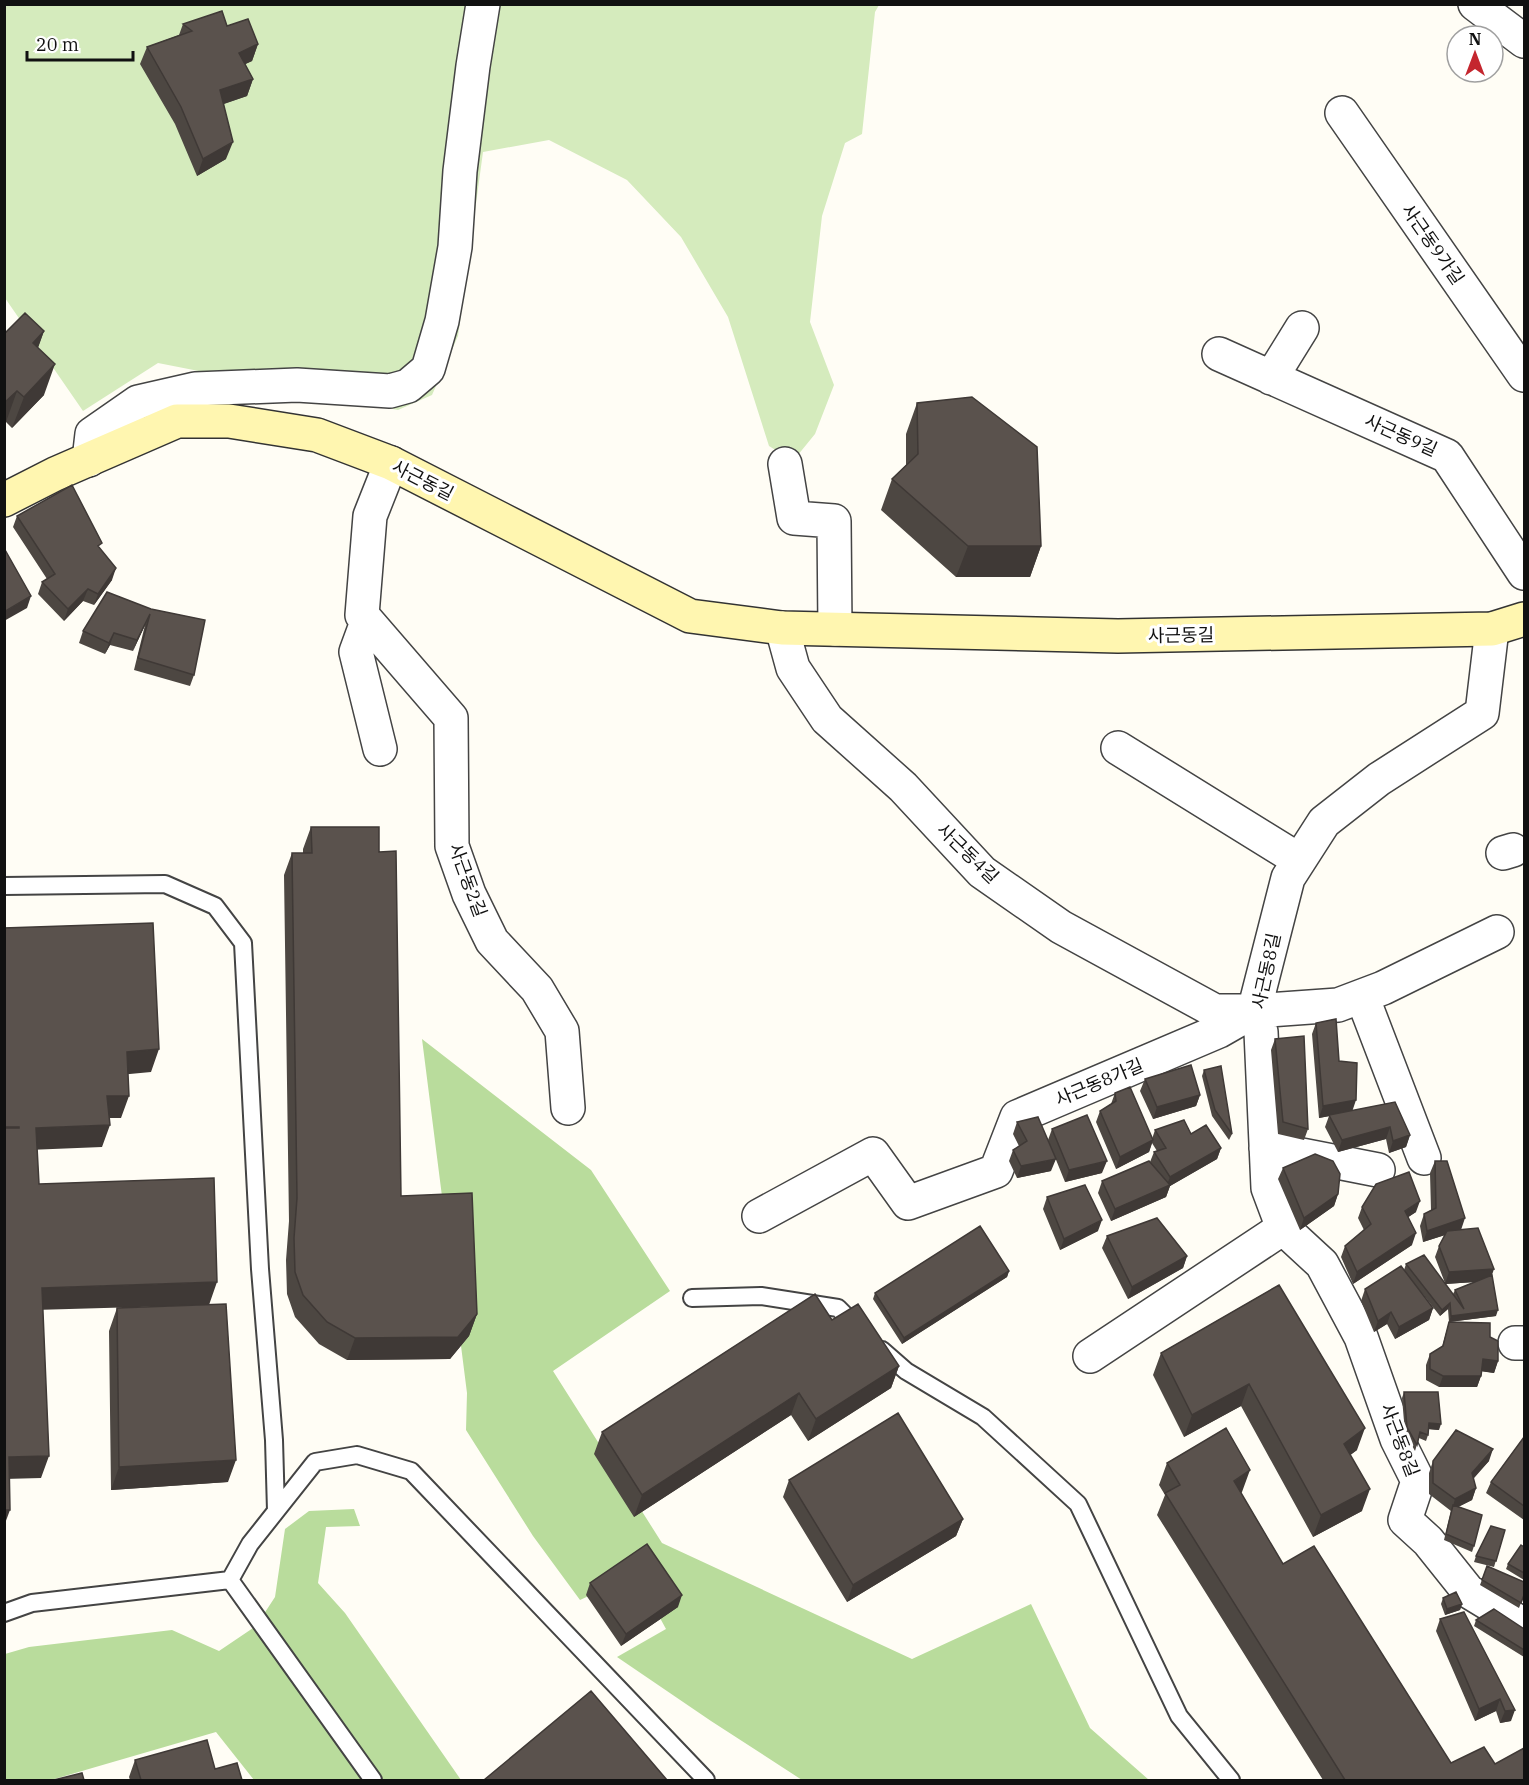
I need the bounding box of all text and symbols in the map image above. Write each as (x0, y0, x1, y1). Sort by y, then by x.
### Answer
scale bar (27, 24, 134, 62)
north arrow (1445, 24, 1505, 84)
text: N (1469, 29, 1481, 49)
text: 20 m (36, 33, 79, 56)
street label: 사근동9가길 (1397, 199, 1469, 289)
street label: 사근동9길 (1361, 409, 1441, 461)
street label: 사근동길 (388, 455, 458, 505)
street label: 사근동길 (1148, 623, 1214, 647)
street label: 사근동4길 (932, 818, 1004, 888)
street label: 사근동2길 (444, 840, 492, 920)
street label: 사근동8길 (1247, 931, 1285, 1011)
street label: 사근동8가길 (1051, 1053, 1147, 1111)
street label: 사근동8길 (1375, 1400, 1425, 1480)

